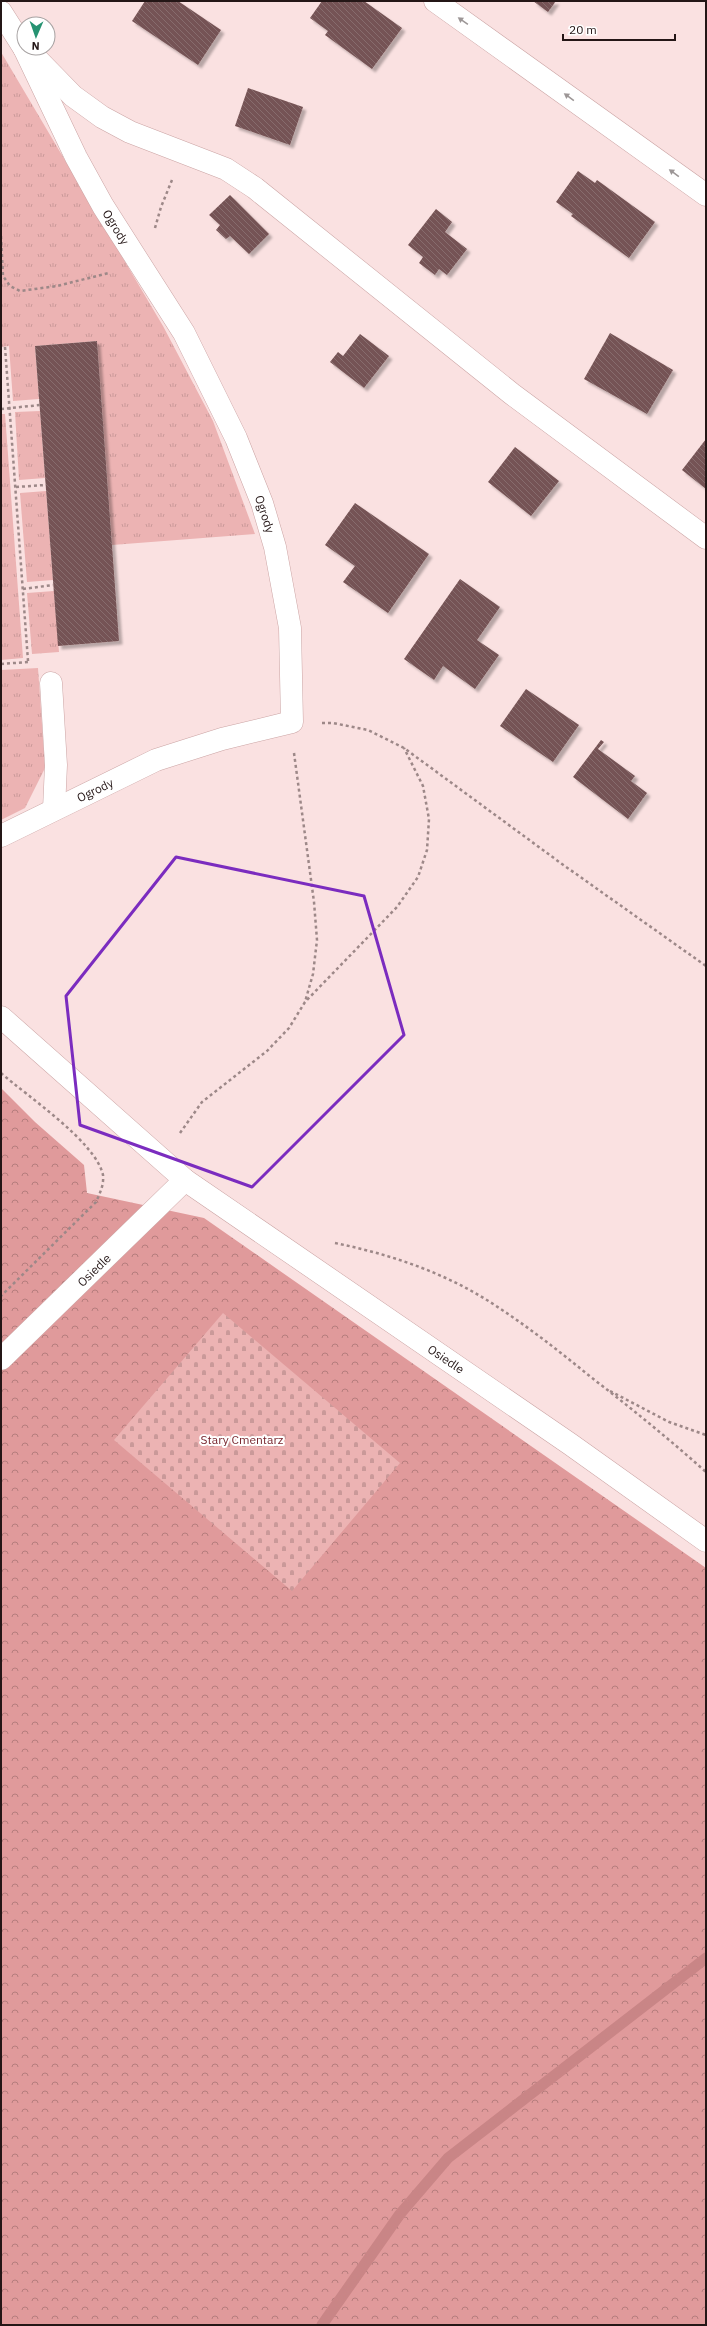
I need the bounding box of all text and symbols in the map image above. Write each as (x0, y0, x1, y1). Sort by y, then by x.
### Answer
north arrow (16, 16, 56, 56)
scale bar (563, 16, 675, 42)
one-way arrow (458, 17, 468, 25)
text: 20 m (569, 22, 597, 37)
text: N (31, 39, 40, 53)
one-way arrow (564, 93, 574, 101)
one-way arrow (669, 168, 680, 177)
street label: Ogrody (99, 207, 133, 247)
street label: Ogrody (252, 493, 278, 535)
street label: Ogrody (74, 775, 116, 805)
street label: Osiedle (74, 1250, 114, 1290)
street label: Osiedle (425, 1341, 467, 1377)
park label: Stary Cmentarz (201, 1432, 284, 1447)

